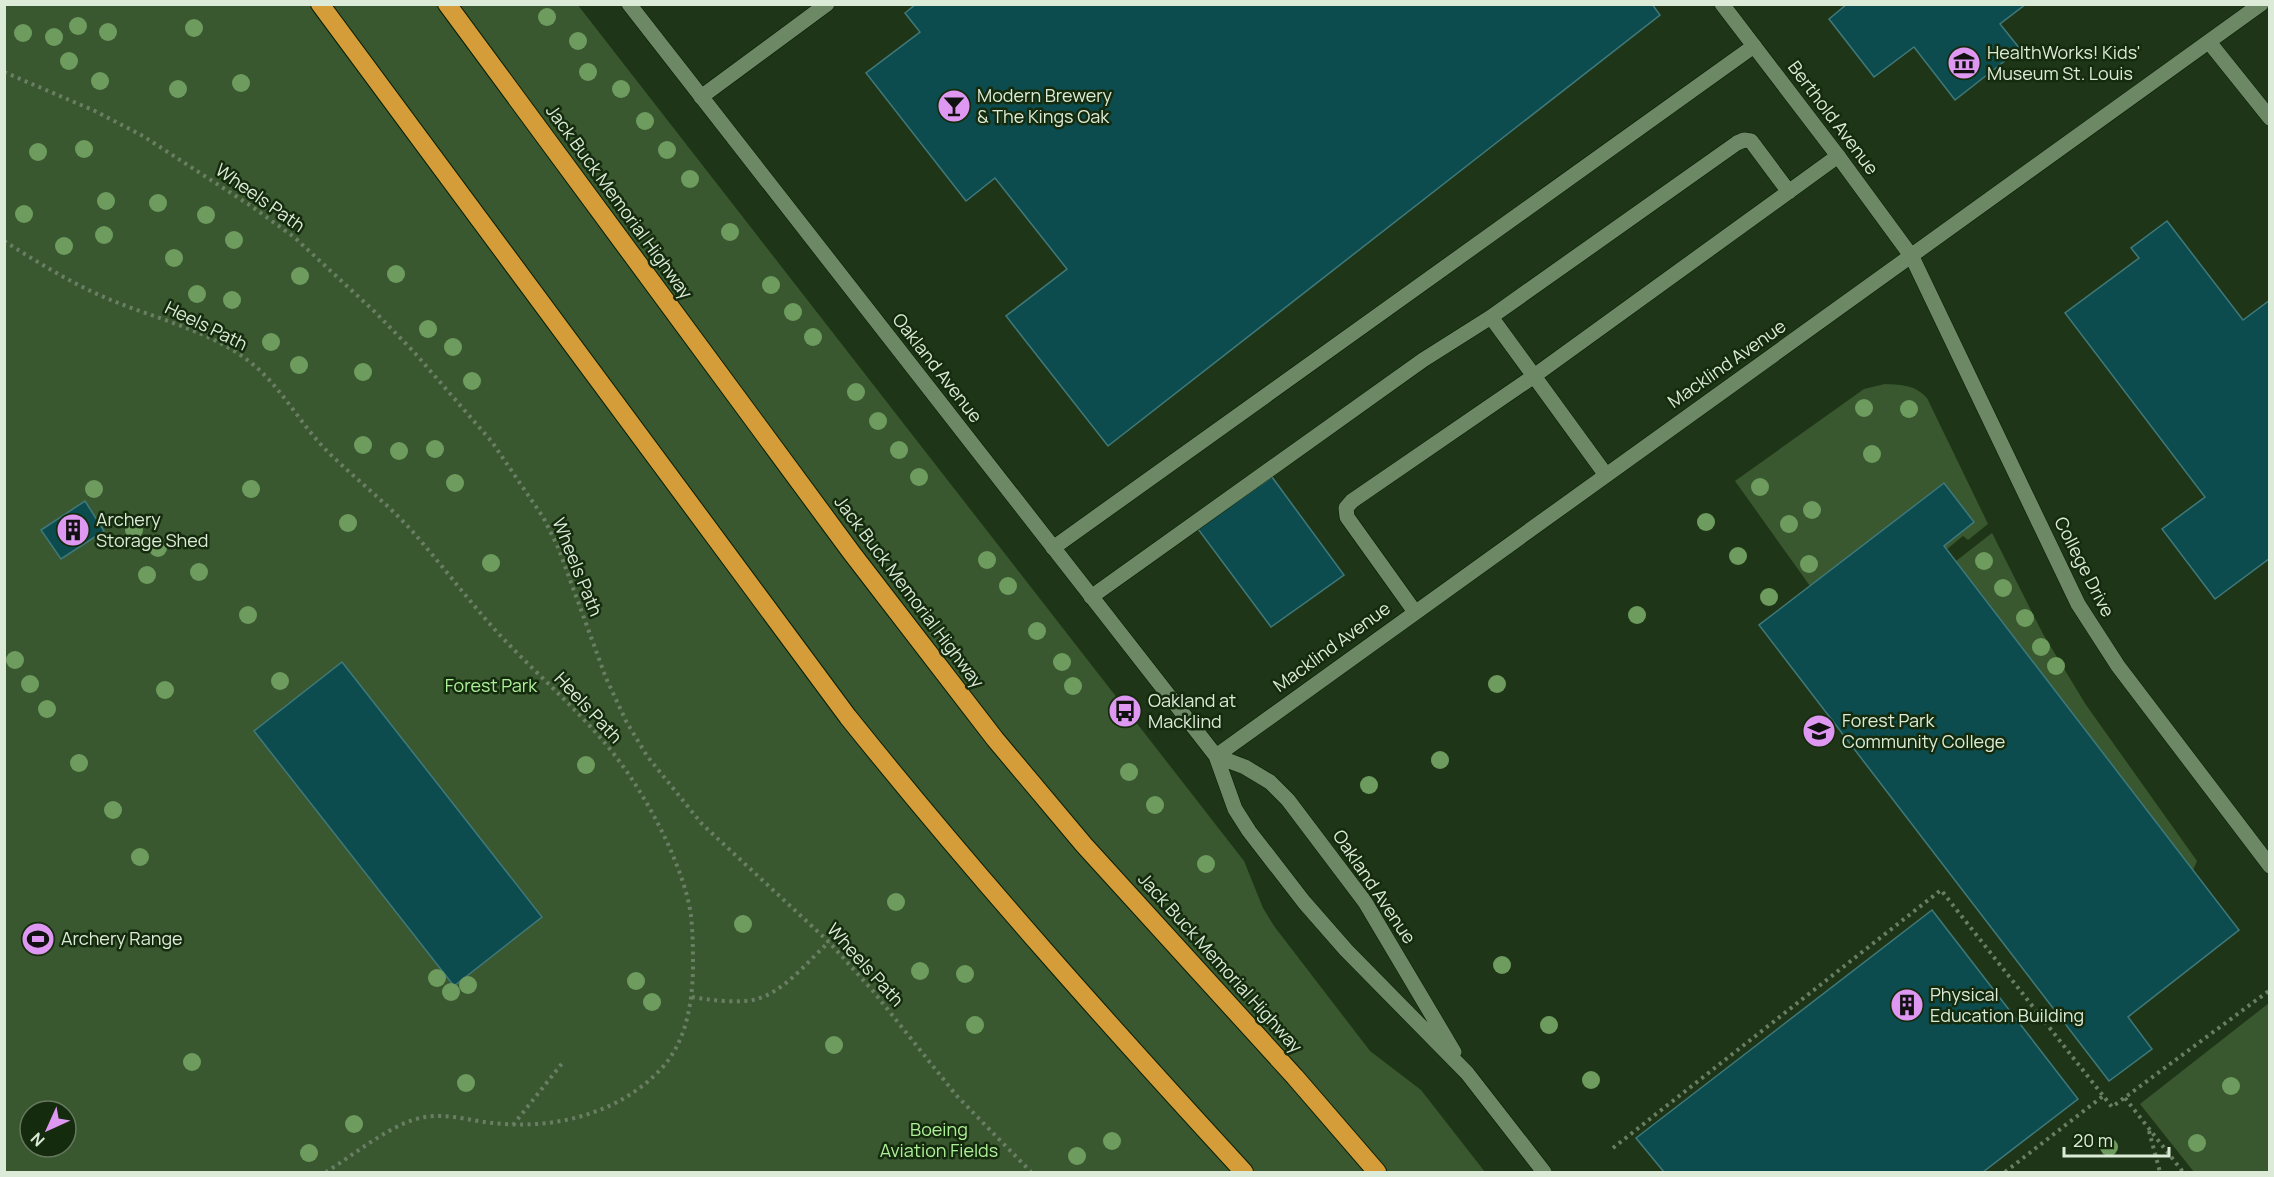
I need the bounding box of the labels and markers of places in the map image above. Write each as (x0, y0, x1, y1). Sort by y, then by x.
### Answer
place label: HealthWorks! Kids' Museum St. Louis (1987, 40, 2141, 85)
museum icon: HealthWorks! Kids' Museum St. Louis (1946, 45, 1982, 81)
place label: Modern Brewery & The Kings Oak (977, 83, 1113, 128)
bar icon: Modern Brewery & The Kings Oak (936, 88, 972, 124)
place label: Archery Storage Shed (96, 507, 208, 552)
building icon: Archery Storage Shed (55, 512, 91, 548)
place label: Oakland at Macklind (1148, 688, 1236, 733)
bus stop icon: Oakland at Macklind (1107, 693, 1143, 729)
place label: Forest Park Community College (1842, 708, 2005, 753)
school or university icon: Forest Park Community College (1801, 713, 1837, 749)
sports icon: Archery Range (20, 921, 56, 957)
place label: Archery Range (61, 926, 183, 950)
place label: Physical Education Building (1930, 982, 2084, 1027)
building icon: Physical Education Building (1889, 987, 1925, 1023)

